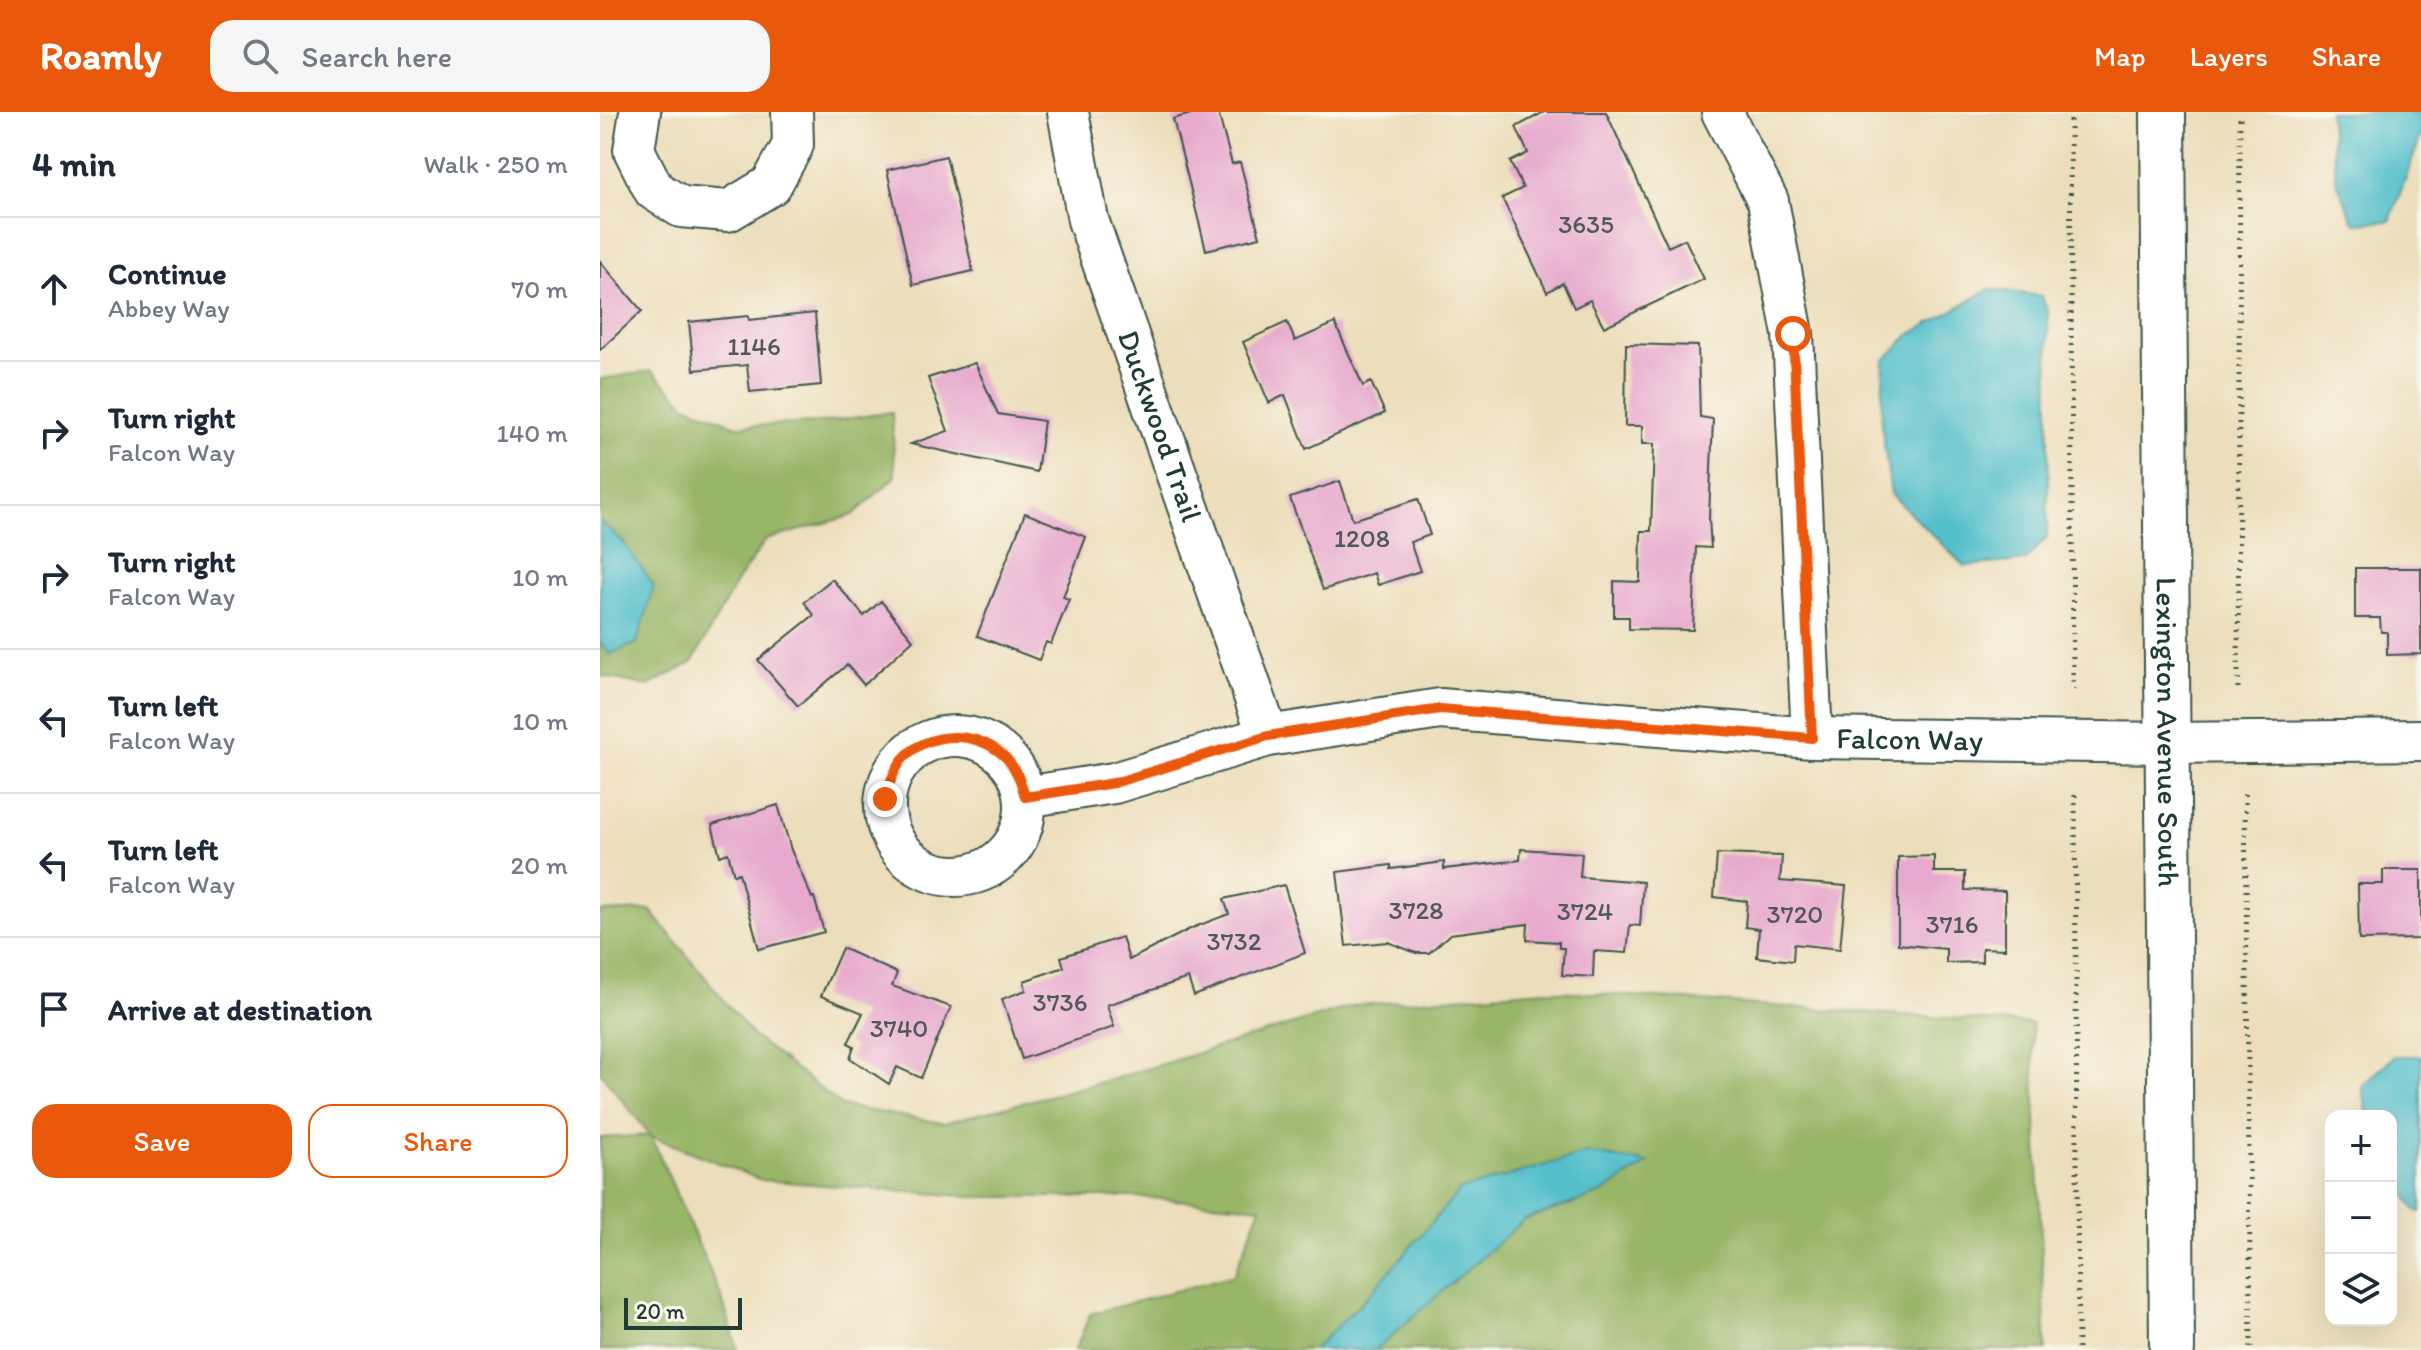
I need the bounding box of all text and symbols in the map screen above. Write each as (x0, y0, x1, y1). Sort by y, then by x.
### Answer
search box (210, 20, 770, 92)
text: Roamly (40, 33, 162, 79)
icon: search (238, 34, 282, 78)
text: Search here (302, 38, 452, 75)
text: Map (2094, 39, 2146, 73)
text: Layers (2190, 39, 2268, 73)
text: Share (2312, 39, 2381, 73)
text: 4 min (32, 144, 116, 185)
text: Walk · 250 m (424, 148, 568, 180)
house number: 3635 (1558, 208, 1614, 240)
text: Continue (108, 255, 227, 292)
icon: ahead (32, 267, 76, 311)
text: 70 m (511, 273, 568, 305)
text: Abbey Way (108, 292, 229, 324)
route start (1775, 316, 1811, 352)
street label: Duckwood Trail (1110, 325, 1211, 527)
house number: 1146 (727, 330, 781, 362)
text: Turn right (108, 399, 236, 436)
icon: right (32, 411, 76, 455)
text: 140 m (497, 417, 568, 449)
text: Falcon Way (108, 436, 235, 468)
house number: 1208 (1334, 522, 1390, 554)
text: Turn right (108, 543, 236, 580)
icon: right (32, 555, 76, 599)
text: 10 m (512, 561, 568, 593)
street label: Lexington Avenue South (2148, 577, 2188, 887)
text: Falcon Way (108, 580, 235, 612)
text: Turn left (108, 687, 219, 724)
icon: left (32, 699, 76, 743)
text: 10 m (512, 705, 568, 737)
street label: Falcon Way (1836, 719, 1983, 758)
text: Falcon Way (108, 724, 235, 756)
route end (867, 781, 903, 817)
text: Turn left (108, 831, 219, 868)
icon: left (32, 843, 76, 887)
text: 20 m (511, 849, 568, 881)
text: Falcon Way (108, 868, 235, 900)
house number: 3728 (1389, 894, 1444, 926)
house number: 3724 (1557, 895, 1614, 927)
house number: 3720 (1767, 898, 1823, 930)
house number: 3716 (1926, 908, 1978, 940)
house number: 3732 (1207, 925, 1262, 957)
house number: 3736 (1033, 986, 1088, 1018)
icon: arrive (32, 987, 76, 1031)
text: Arrive at destination (108, 991, 372, 1028)
house number: 3740 (870, 1012, 928, 1044)
button: Save (32, 1104, 292, 1178)
button: Share (308, 1104, 568, 1178)
map controls (2325, 1110, 2397, 1326)
button: + (2325, 1110, 2397, 1182)
button: − (2325, 1182, 2397, 1254)
button: layers (2325, 1254, 2397, 1326)
scale bar (624, 1294, 742, 1330)
text: 20 m (636, 1298, 685, 1325)

